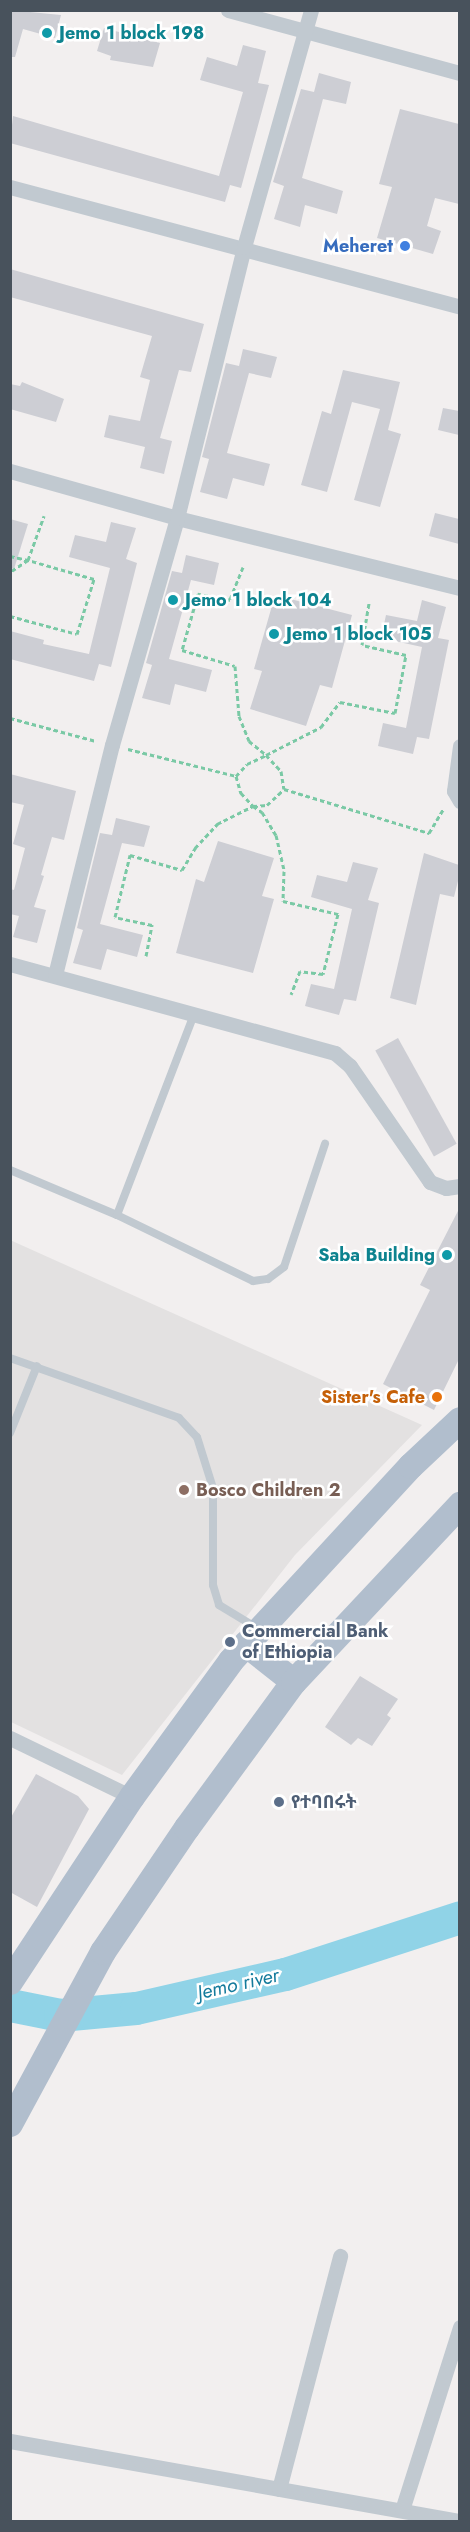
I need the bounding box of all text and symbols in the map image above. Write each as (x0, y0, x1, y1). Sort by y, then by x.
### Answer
place label: Jemo 1 block 198 (59, 22, 204, 44)
marker: Jemo 1 block 198 (40, 26, 54, 40)
place label: Meheret (323, 235, 393, 257)
marker: Meheret (398, 239, 412, 253)
place label: Jemo 1 block 104 (185, 589, 332, 611)
marker: Jemo 1 block 104 (166, 593, 180, 607)
place label: Jemo 1 block 105 (286, 623, 432, 645)
marker: Jemo 1 block 105 (267, 627, 281, 641)
place label: Saba Building (318, 1244, 435, 1266)
marker: Saba Building (440, 1248, 454, 1262)
place label: Sister's Cafe (321, 1386, 425, 1408)
marker: Sister's Cafe (430, 1390, 444, 1404)
place label: Bosco Children 2 (196, 1479, 340, 1501)
marker: Bosco Children 2 (177, 1483, 191, 1497)
place label: Commercial Bank of Ethiopia (242, 1621, 388, 1664)
marker: Commercial Bank of Ethiopia (223, 1635, 237, 1649)
place label: የተባበሩት (291, 1791, 357, 1813)
marker: የተባበሩት (272, 1795, 286, 1809)
water label: Jemo river (195, 1963, 281, 2005)

